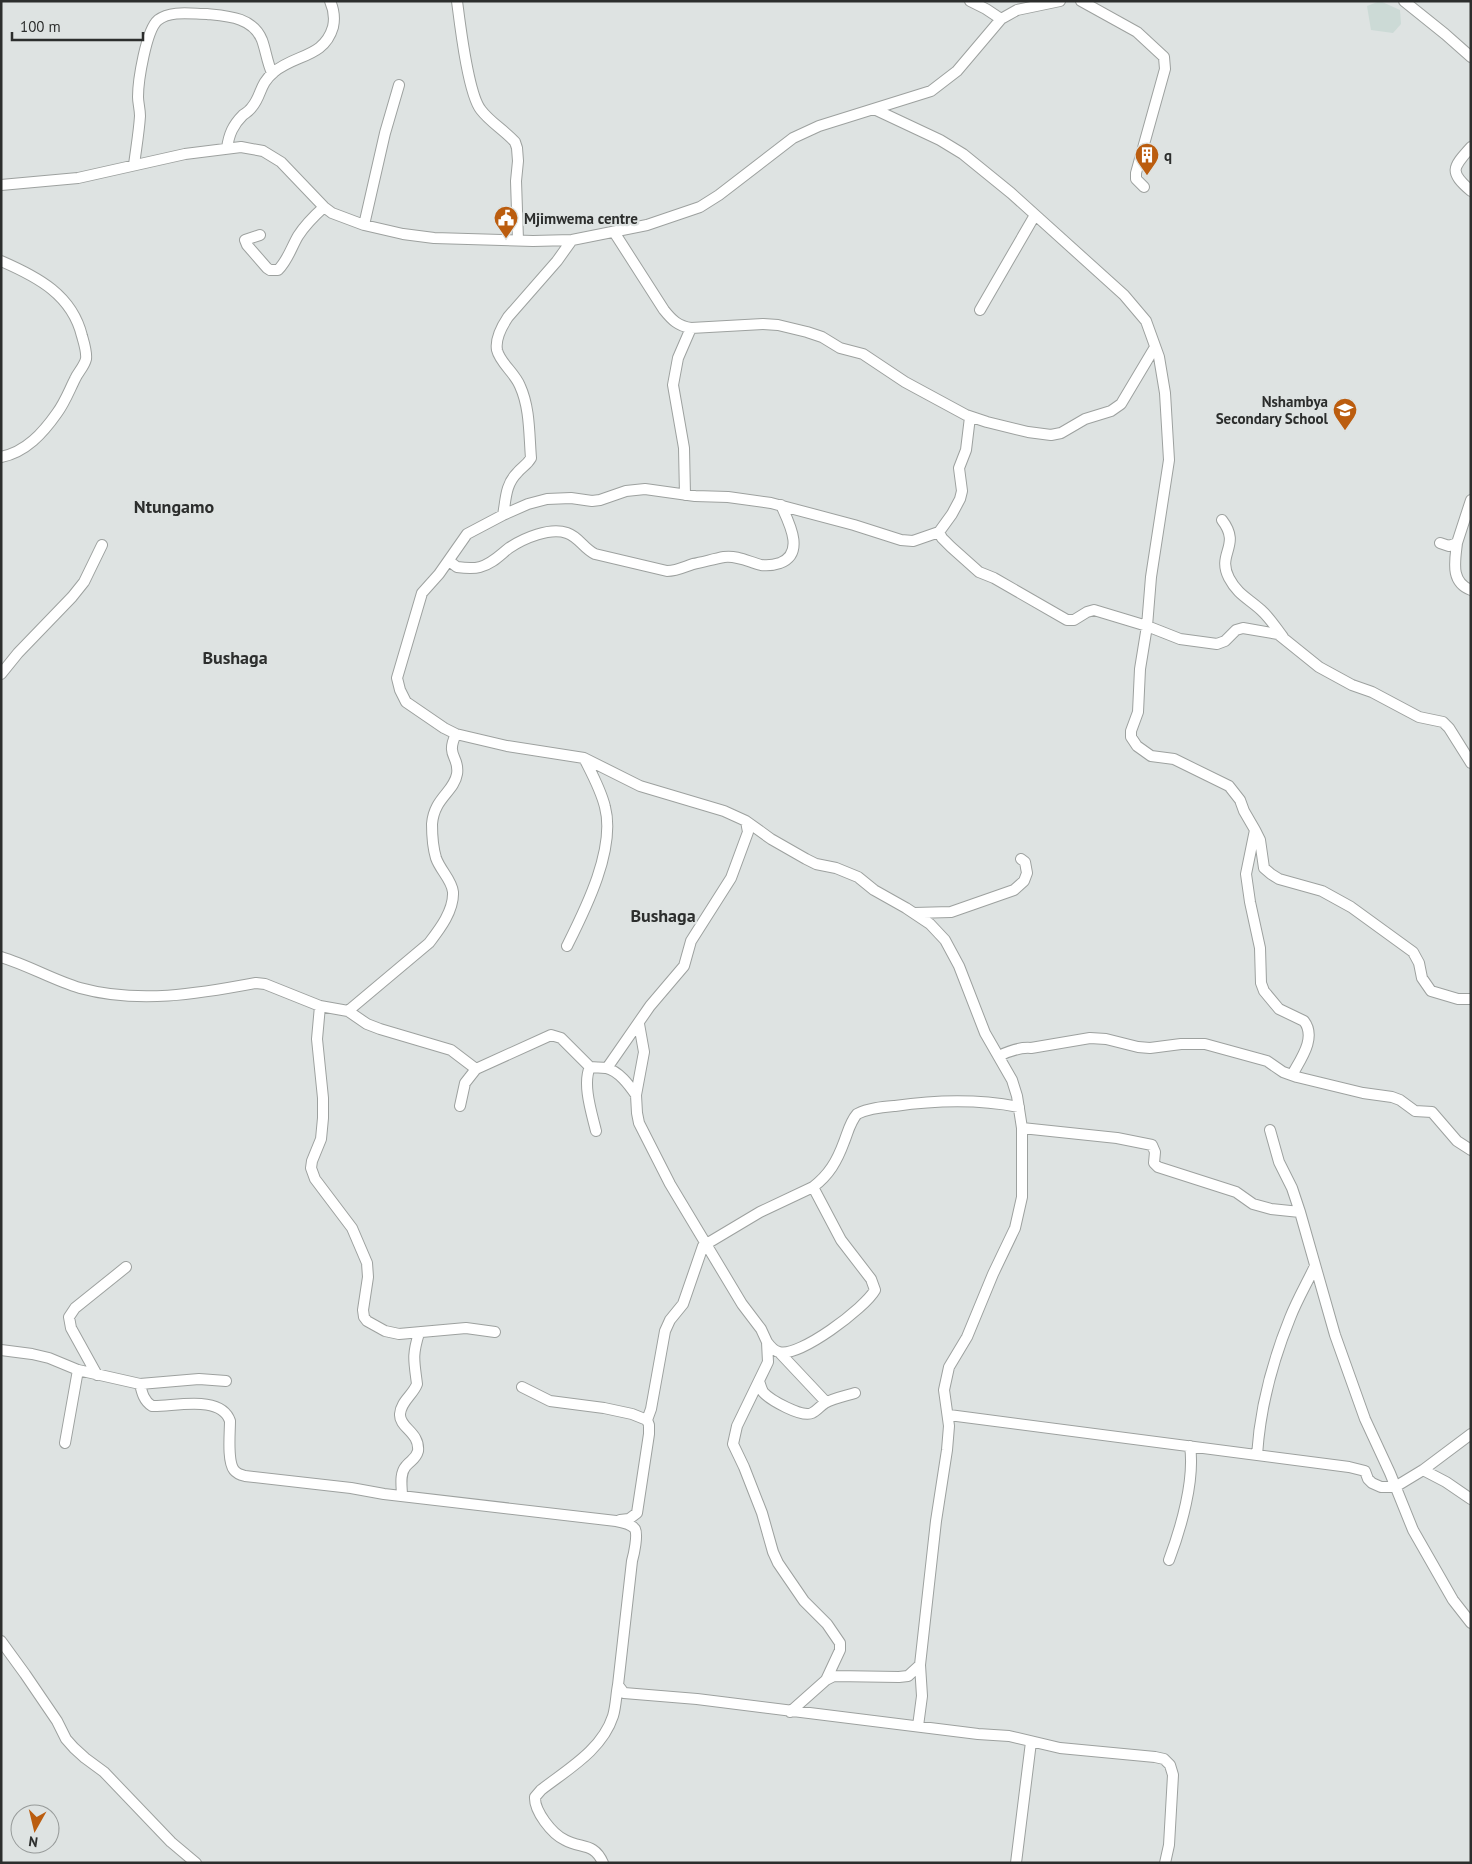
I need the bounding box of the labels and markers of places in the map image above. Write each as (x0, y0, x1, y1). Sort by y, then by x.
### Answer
building icon: q (1134, 142, 1160, 176)
place label: q (1164, 146, 1172, 165)
public building icon: Mjimwema centre (493, 205, 519, 239)
place label: Mjimwema centre (524, 209, 638, 228)
place label: Nshambya Secondary School (1216, 392, 1329, 428)
school or university icon: Nshambya Secondary School (1332, 397, 1358, 431)

